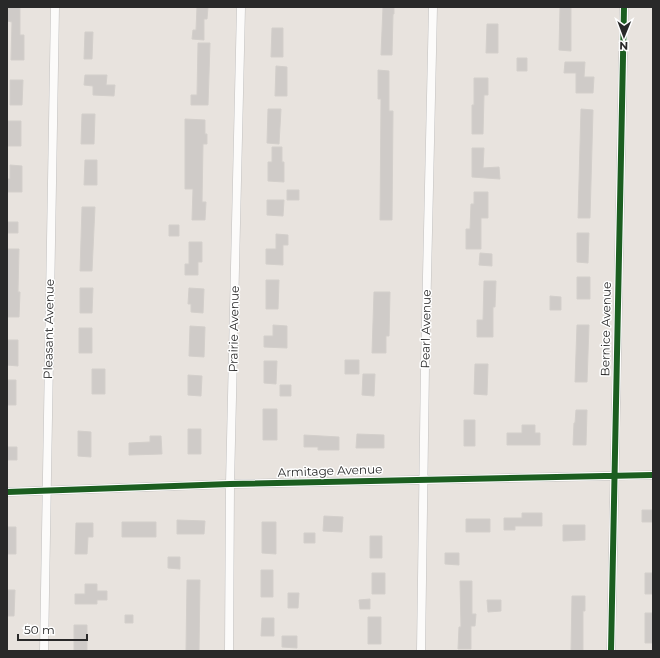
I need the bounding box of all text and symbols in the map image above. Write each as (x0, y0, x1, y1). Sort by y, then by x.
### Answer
north arrow (604, 16, 644, 56)
text: N (619, 39, 628, 53)
street label: Pleasant Avenue (40, 279, 57, 379)
street label: Bernice Avenue (597, 282, 614, 376)
street label: Prairie Avenue (225, 286, 242, 372)
street label: Pearl Avenue (417, 289, 434, 369)
street label: Armitage Avenue (277, 461, 383, 480)
scale bar (18, 616, 87, 642)
text: 50 m (24, 622, 55, 637)

